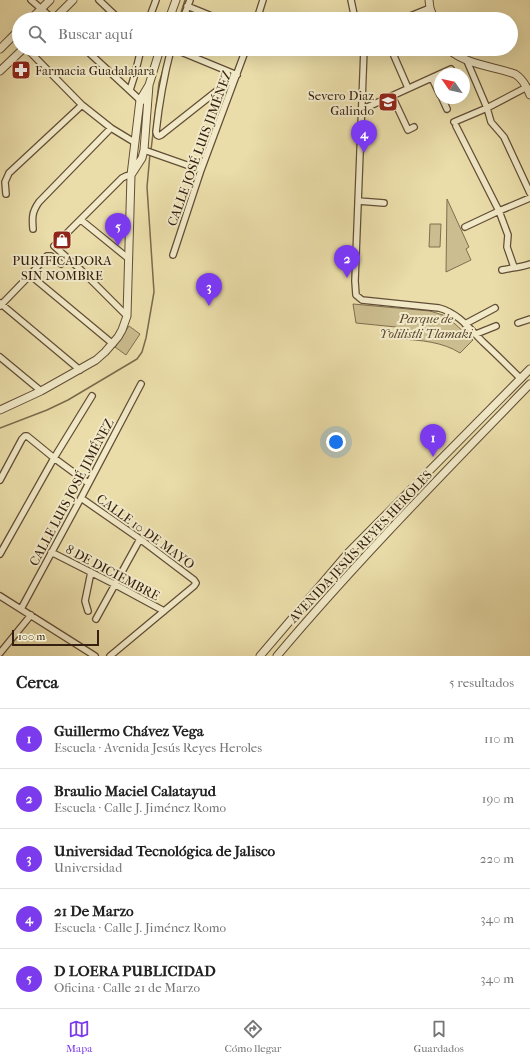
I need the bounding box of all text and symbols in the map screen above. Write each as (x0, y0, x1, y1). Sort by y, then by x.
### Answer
search box (12, 12, 518, 56)
icon: search (26, 23, 48, 45)
text: Buscar aquí (58, 25, 133, 43)
pharmacy icon: Farmacia Guadalajara (10, 59, 32, 81)
place label: Farmacia Guadalajara (35, 63, 156, 78)
street label: CALLE JOSÉ LUIS JIMÉNEZ (164, 68, 235, 228)
north arrow (434, 68, 470, 104)
place label: Severo Diaz Galindo (308, 88, 374, 118)
school or university icon: Severo Diaz Galindo (377, 91, 399, 113)
pin: 4 (351, 120, 377, 153)
pin: 5 (105, 213, 131, 246)
shop icon: PURIFICADORA SIN NOMBRE (51, 229, 73, 251)
pin: 2 (334, 245, 360, 278)
place label: PURIFICADORA SIN NOMBRE (12, 253, 112, 283)
pin: 3 (196, 273, 222, 306)
park label: Parque de Yolilistli Tlamaki (380, 311, 474, 341)
street label: CALLE LUIS JOSÉ JIMÉNEZ (26, 416, 117, 568)
pin: 1 (420, 424, 446, 457)
your location (326, 432, 346, 452)
street label: AVENIDA JESÚS REYES HEROLES (285, 467, 435, 626)
street label: CALLE 10 DE MAYO (94, 491, 198, 572)
street label: 8 DE DICIEMBRE (63, 541, 162, 603)
scale bar (12, 628, 99, 647)
text: 100 m (18, 630, 46, 643)
text: Cerca (16, 672, 58, 692)
text: 5 resultados (449, 675, 514, 690)
text: Guillermo Chávez Vega (54, 722, 204, 740)
text: 1 (27, 731, 31, 746)
text: 110 m (484, 731, 514, 746)
text: Escuela · Avenida Jesús Reyes Heroles (54, 740, 262, 755)
text: Braulio Maciel Calatayud (54, 782, 216, 800)
text: 2 (26, 791, 32, 806)
text: 190 m (482, 791, 514, 806)
text: Escuela · Calle J. Jiménez Romo (54, 800, 226, 815)
text: Universidad Tecnológica de Jalisco (54, 842, 275, 860)
text: 3 (26, 851, 32, 866)
text: 220 m (480, 851, 514, 866)
text: Universidad (54, 860, 122, 875)
text: 21 De Marzo (54, 902, 134, 920)
text: 4 (25, 911, 33, 926)
text: 340 m (480, 911, 514, 926)
text: Escuela · Calle J. Jiménez Romo (54, 920, 226, 935)
text: D LOERA PUBLICIDAD (54, 962, 216, 980)
text: 5 (26, 971, 32, 986)
text: 340 m (480, 971, 514, 986)
text: Oficina · Calle 21 de Marzo (54, 980, 200, 995)
tab: Mapa (66, 1018, 92, 1055)
tab: Cómo llegar (224, 1018, 281, 1055)
tab: Guardados (414, 1018, 464, 1055)

